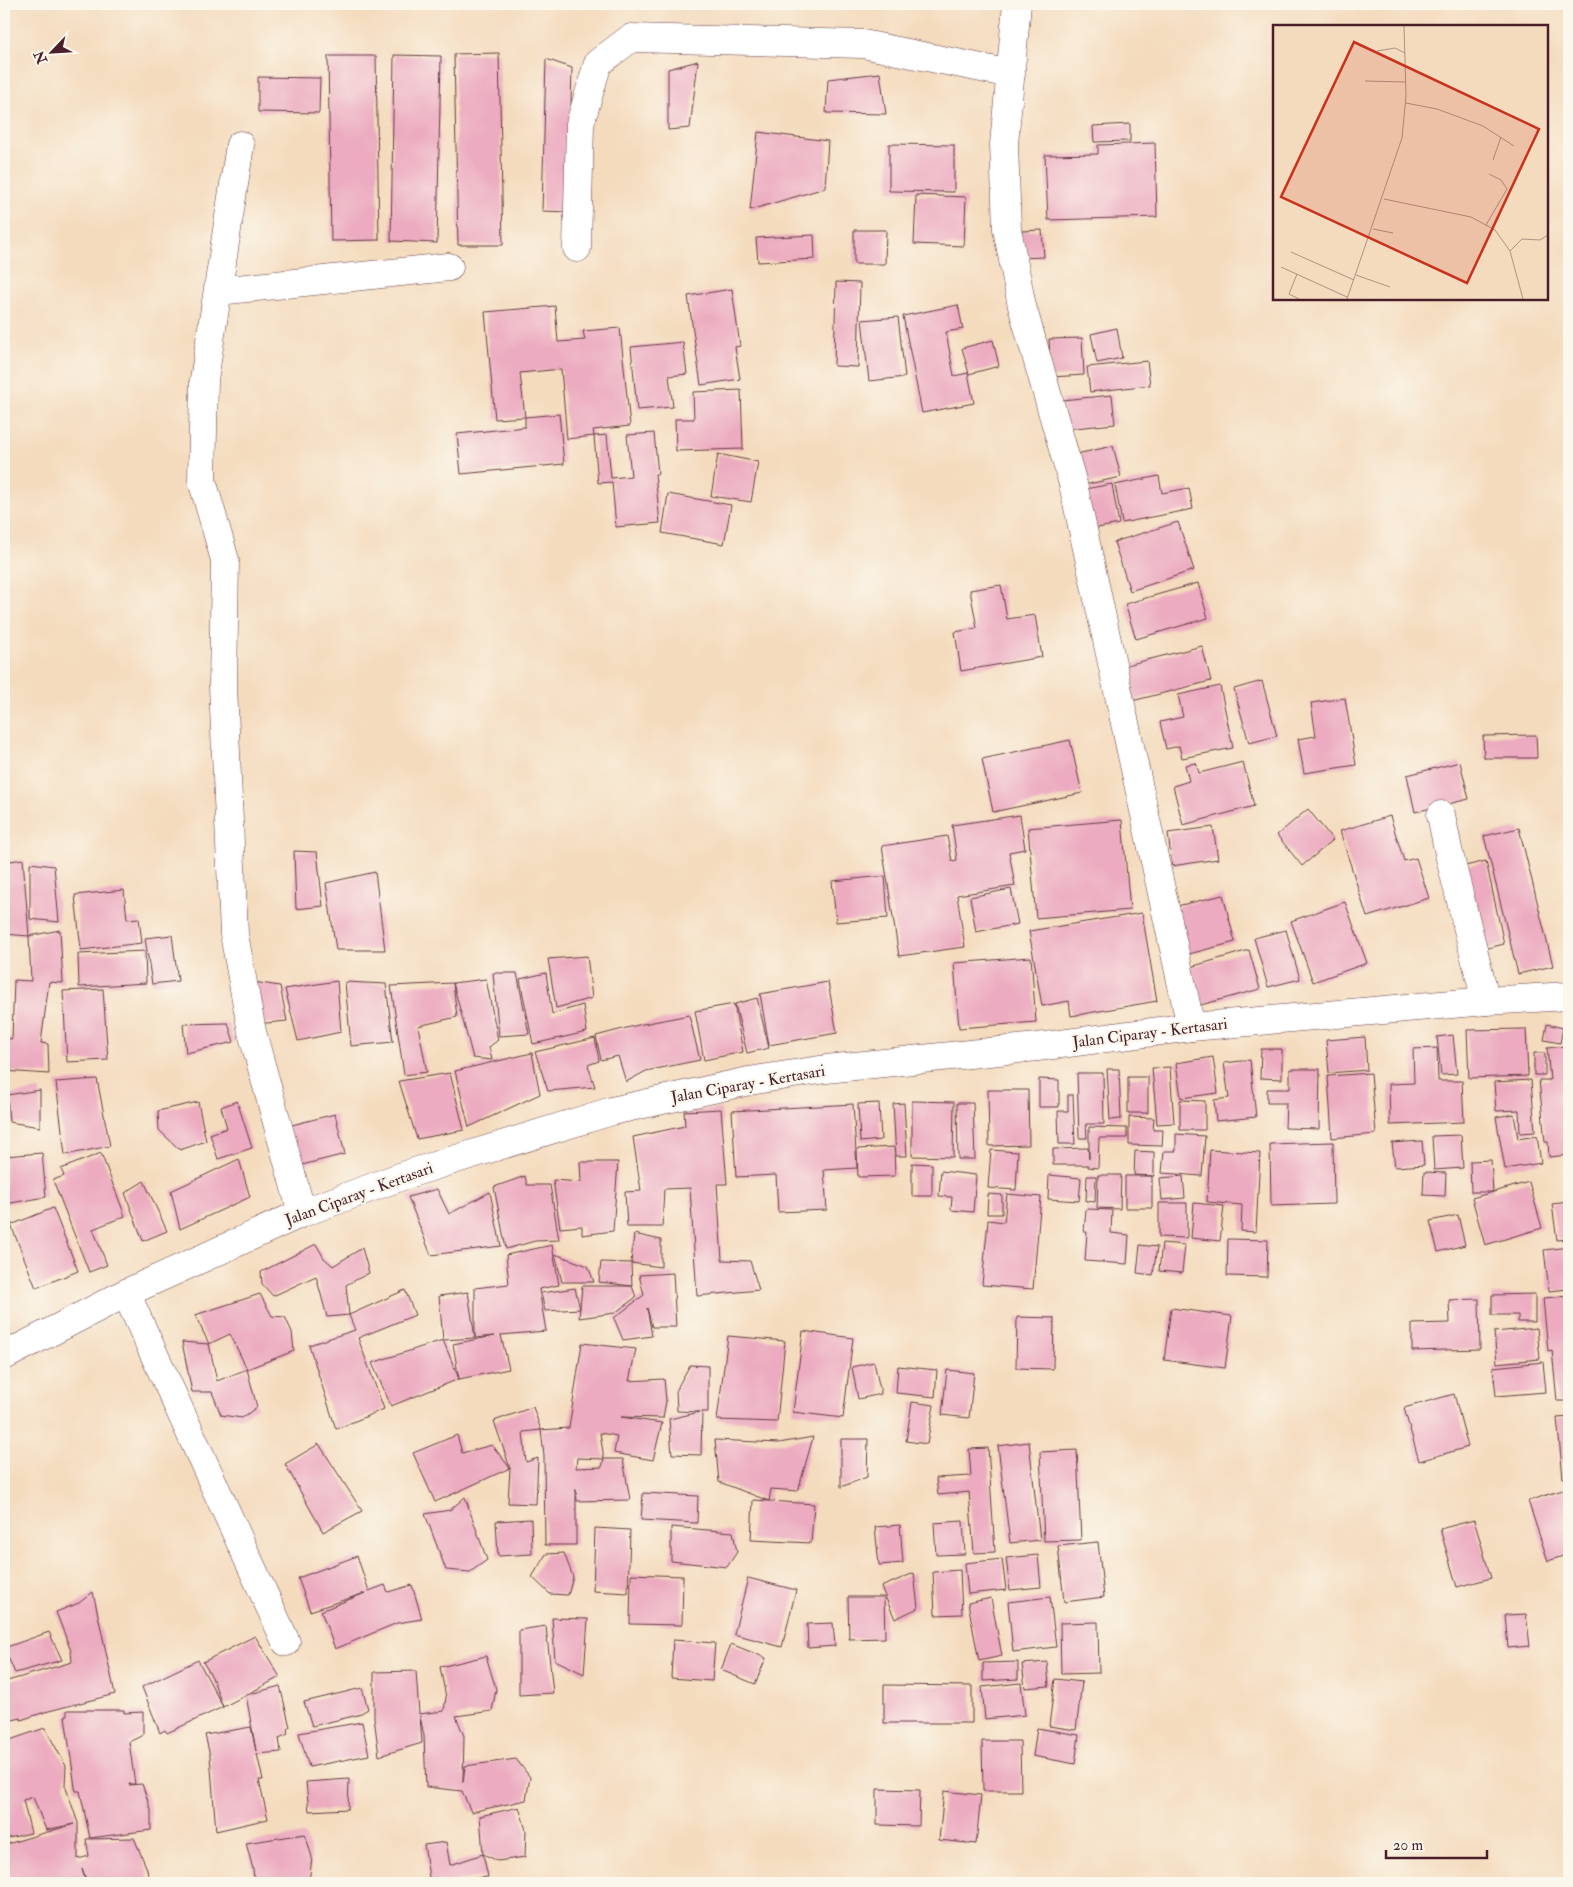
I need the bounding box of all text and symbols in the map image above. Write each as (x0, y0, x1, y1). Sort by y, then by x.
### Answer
inset map (1273, 25, 1548, 300)
north arrow (28, 28, 78, 78)
text: N (30, 48, 51, 67)
street label: Jalan Ciparay - Kertasari (1070, 1014, 1229, 1054)
street label: Jalan Ciparay - Kertasari (668, 1061, 827, 1109)
street label: Jalan Ciparay - Kertasari (281, 1158, 436, 1231)
scale bar (1386, 1827, 1487, 1859)
text: 20 m (1393, 1836, 1423, 1855)

